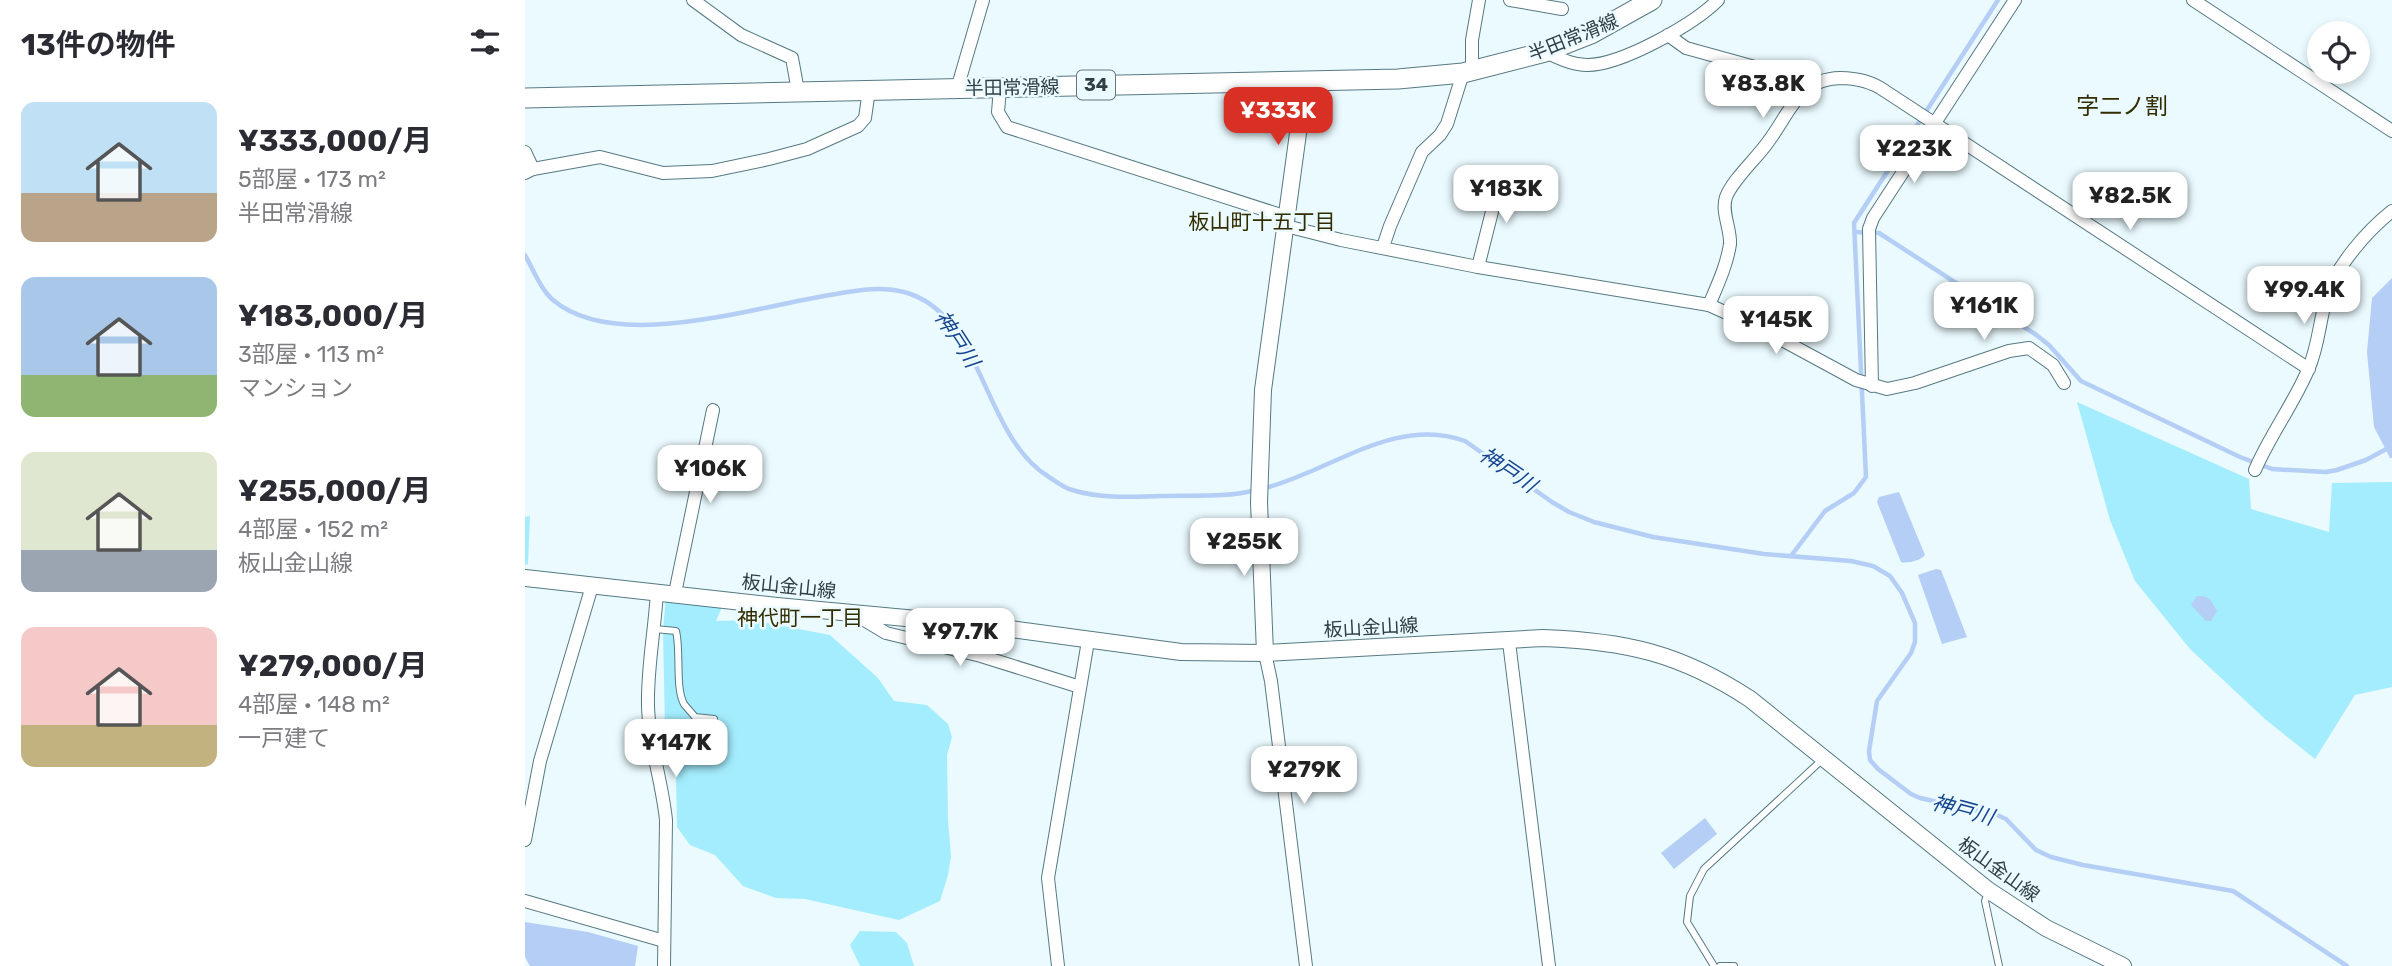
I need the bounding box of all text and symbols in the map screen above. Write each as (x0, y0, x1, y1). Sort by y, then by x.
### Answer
street label: 半田常滑線 (1525, 9, 1622, 66)
map controls (2307, 21, 2370, 84)
button: locate (2307, 21, 2370, 84)
icon: filters (466, 23, 504, 61)
text: 13件の物件 (21, 27, 176, 63)
pin: ¥83.8K (1706, 60, 1820, 120)
text: ¥83.8K (1721, 69, 1805, 97)
road number: 34 (1077, 70, 1115, 100)
street label: 半田常滑線 (964, 75, 1060, 100)
pin: ¥333K (1229, 88, 1327, 147)
district label: 字二ノ割 (2076, 92, 2168, 120)
text: ¥333K (1240, 96, 1316, 124)
text: ¥333,000/月 (238, 123, 433, 159)
pin: ¥223K (1865, 125, 1963, 185)
icon: home (77, 130, 161, 214)
text: ¥223K (1876, 134, 1952, 162)
text: 5部屋 · 173 m² (238, 165, 386, 193)
pin: ¥183K (1457, 166, 1555, 225)
pin: ¥82.5K (2073, 173, 2187, 232)
text: ¥183K (1469, 174, 1543, 202)
text: ¥82.5K (2088, 181, 2172, 209)
text: 半田常滑線 (238, 199, 353, 227)
district label: 板山町十五丁目 (1189, 209, 1336, 234)
pin: ¥99.4K (2247, 266, 2361, 326)
text: ¥99.4K (2263, 275, 2345, 303)
pin: ¥161K (1935, 282, 2033, 342)
text: ¥161K (1950, 291, 2018, 319)
pin: ¥145K (1727, 296, 1825, 356)
text: ¥183,000/月 (238, 298, 428, 334)
icon: home (77, 305, 161, 389)
text: ¥145K (1739, 305, 1813, 333)
water label: 神戸川 (930, 306, 986, 374)
text: 3部屋 · 113 m² (238, 340, 384, 368)
text: マンション (238, 374, 353, 402)
water label: 神戸川 (1475, 442, 1543, 499)
pin: ¥106K (661, 446, 759, 505)
text: ¥106K (673, 454, 747, 482)
text: ¥255,000/月 (238, 473, 431, 509)
icon: home (77, 480, 161, 564)
text: 4部屋 · 152 m² (238, 515, 388, 543)
pin: ¥255K (1195, 518, 1293, 578)
text: ¥255K (1206, 527, 1282, 555)
text: 板山金山線 (238, 549, 353, 577)
street label: 板山金山線 (740, 570, 837, 603)
district label: 神代町一丁目 (737, 605, 863, 630)
pin: ¥97.7K (903, 608, 1017, 668)
street label: 板山金山線 (1323, 614, 1419, 641)
text: ¥97.7K (922, 617, 998, 645)
text: ¥279,000/月 (238, 648, 428, 684)
icon: home (77, 655, 161, 739)
text: 4部屋 · 148 m² (238, 690, 390, 718)
pin: ¥147K (627, 720, 725, 779)
text: 一戸建て (238, 724, 330, 752)
text: ¥147K (641, 728, 711, 756)
pin: ¥279K (1255, 746, 1353, 806)
text: ¥279K (1267, 755, 1341, 783)
water label: 神戸川 (1929, 789, 1999, 830)
street label: 板山金山線 (1954, 832, 2044, 907)

